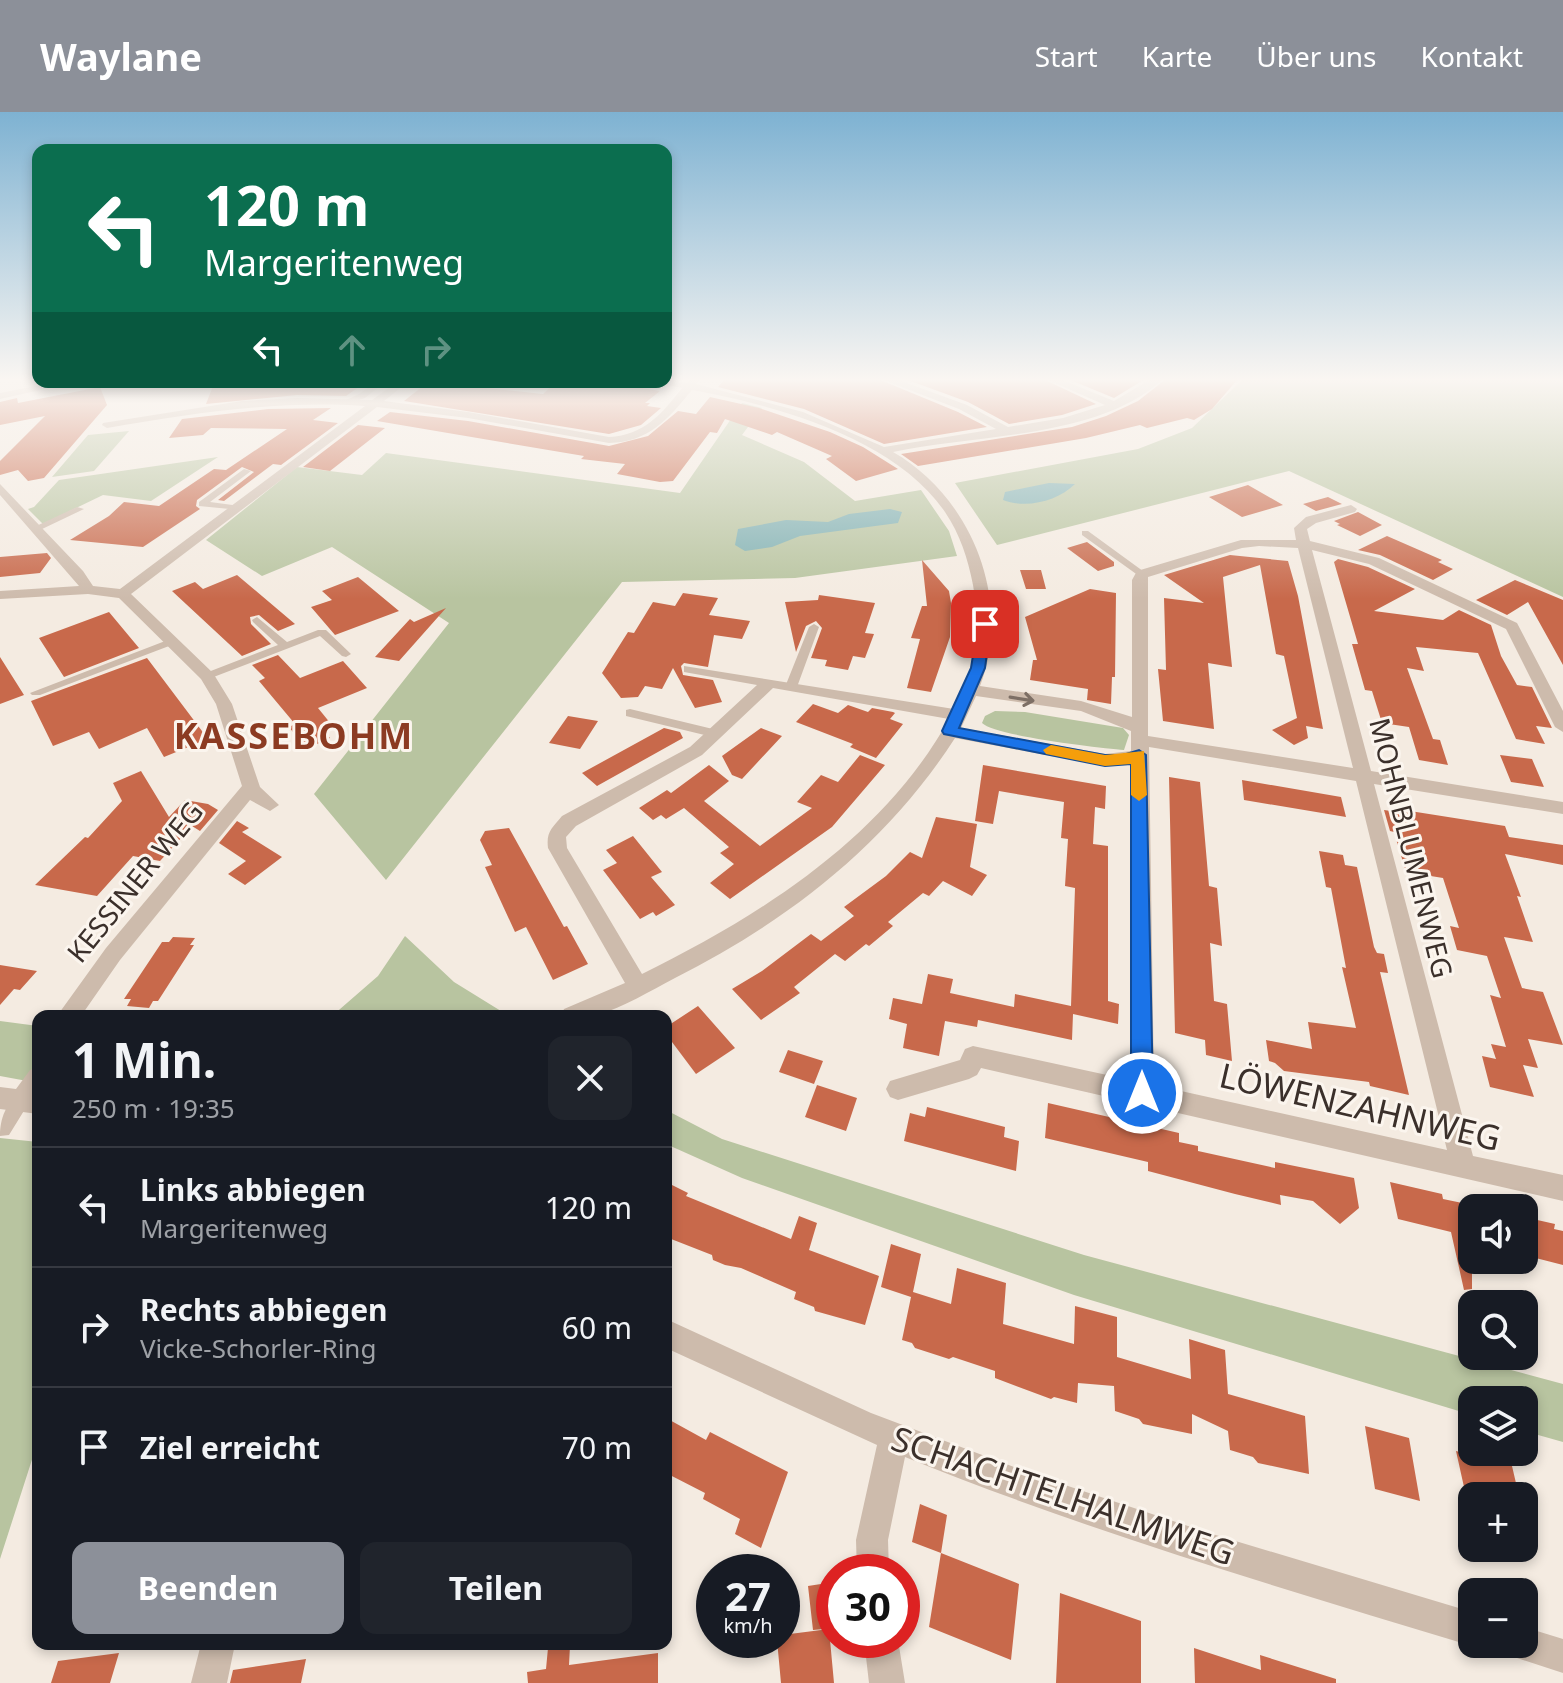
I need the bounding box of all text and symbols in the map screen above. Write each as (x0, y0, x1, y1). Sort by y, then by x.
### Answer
text: Waylane (40, 30, 202, 82)
text: Start (1035, 37, 1098, 75)
text: Karte (1142, 37, 1212, 75)
text: Über uns (1256, 37, 1377, 75)
text: Kontakt (1421, 37, 1523, 75)
text: 120 m (204, 166, 369, 242)
icon: left (72, 176, 176, 280)
text: Margeritenweg (204, 238, 464, 287)
icon: left (246, 328, 290, 372)
icon: ahead (330, 328, 374, 372)
icon: right (414, 328, 458, 372)
pin (951, 590, 1019, 658)
icon: arrive (963, 602, 1007, 646)
one-way arrow (1009, 692, 1034, 707)
district label: KASSEBOHM (174, 711, 414, 760)
street label: MOHNBLUMENWEG (1361, 714, 1463, 982)
street label: KESSINER WEG (58, 793, 211, 970)
text: 1 Min. (72, 1027, 216, 1092)
button: close (548, 1036, 632, 1120)
position arrow (1100, 1051, 1184, 1135)
street label: LÖWENZAHNWEG (1215, 1051, 1505, 1161)
text: 250 m · 19:35 (72, 1090, 235, 1126)
text: Links abbiegen (140, 1169, 366, 1210)
icon: left (72, 1185, 116, 1229)
text: 120 m (545, 1187, 632, 1228)
map controls (1458, 1194, 1538, 1658)
button: sound (1458, 1194, 1538, 1274)
text: Margeritenweg (140, 1210, 328, 1246)
text: Rechts abbiegen (140, 1289, 388, 1330)
button: search (1458, 1290, 1538, 1370)
icon: right (72, 1305, 116, 1349)
text: 60 m (562, 1307, 632, 1348)
text: Vicke-Schorler-Ring (140, 1330, 376, 1366)
button: layers (1458, 1386, 1538, 1466)
street label: SCHACHTELHALMWEG (886, 1415, 1241, 1575)
icon: arrive (72, 1425, 116, 1469)
text: Ziel erreicht (140, 1427, 320, 1468)
text: 70 m (562, 1427, 632, 1468)
button: + (1458, 1482, 1538, 1562)
button: Beenden (72, 1542, 344, 1634)
button: Teilen (360, 1542, 632, 1634)
speed limit sign: 30 (816, 1554, 920, 1658)
text: 27 (725, 1568, 771, 1623)
button: − (1458, 1578, 1538, 1658)
text: km/h (723, 1612, 773, 1639)

